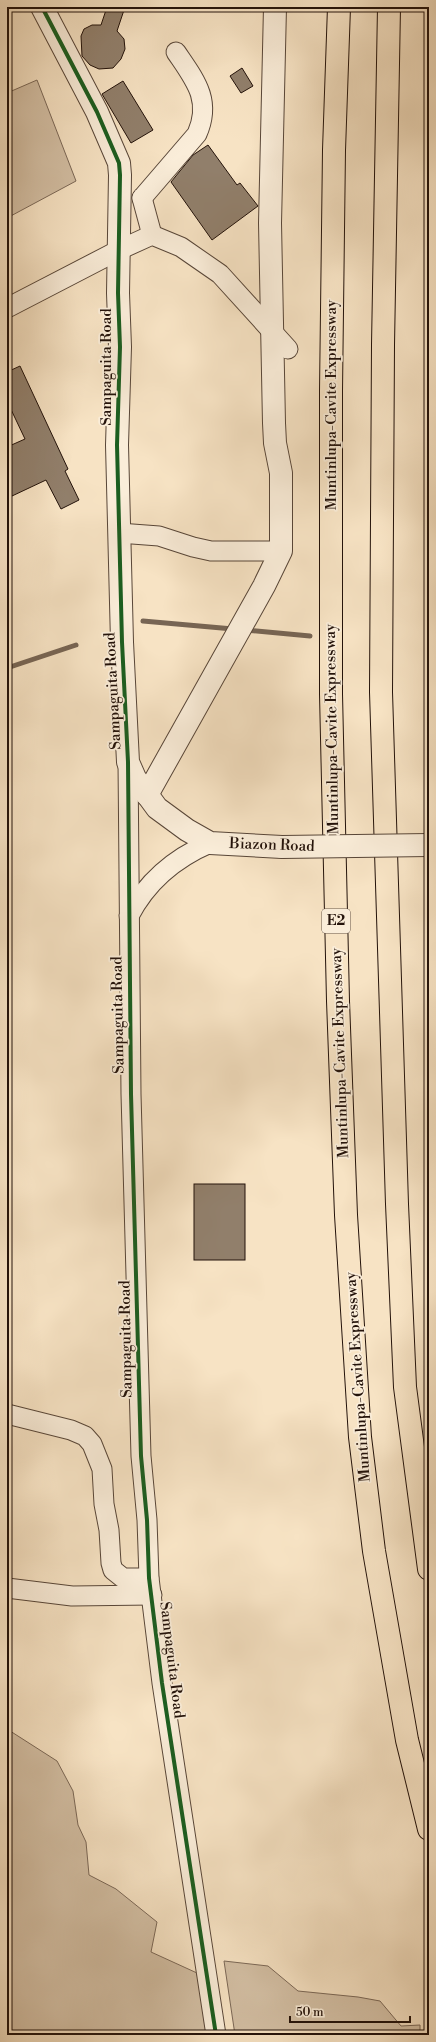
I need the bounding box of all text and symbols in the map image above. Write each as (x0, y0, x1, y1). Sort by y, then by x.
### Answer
street label: Muntinlupa-Cavite Expressway (322, 299, 341, 510)
street label: Sampaguita Road (97, 308, 116, 426)
street label: Muntinlupa-Cavite Expressway (321, 623, 343, 834)
street label: Sampaguita Road (100, 631, 126, 750)
street label: Biazon Road (228, 834, 316, 856)
road number: E2 (322, 909, 350, 933)
street label: Muntinlupa-Cavite Expressway (327, 947, 353, 1159)
street label: Sampaguita Road (107, 956, 129, 1074)
street label: Muntinlupa-Cavite Expressway (341, 1271, 375, 1483)
street label: Sampaguita Road (115, 1280, 137, 1398)
street label: Sampaguita Road (155, 1600, 189, 1720)
scale bar (290, 1998, 410, 2024)
text: 50 m (296, 2005, 324, 2020)

